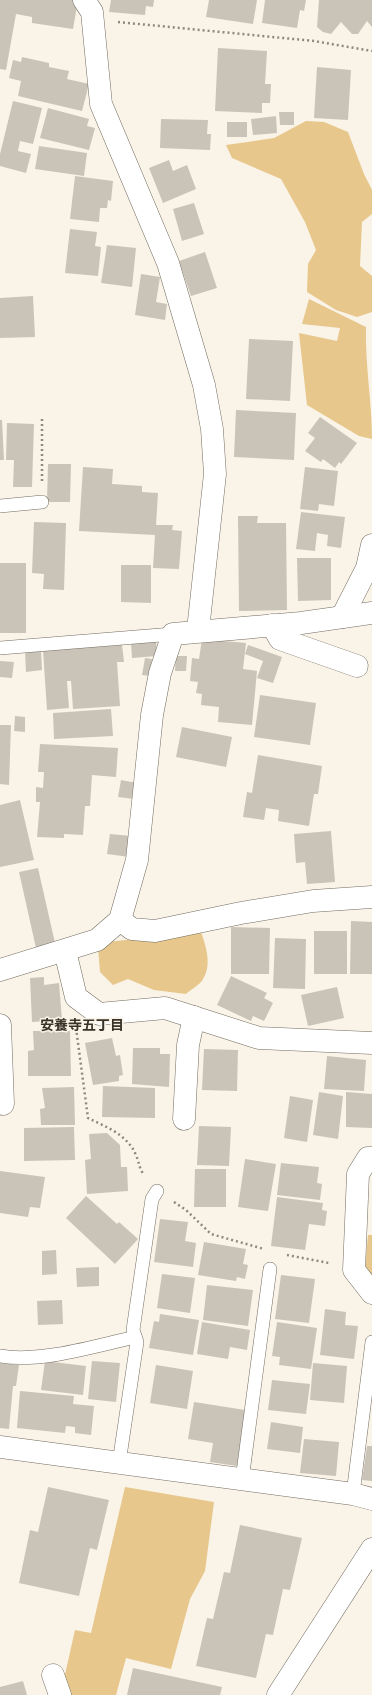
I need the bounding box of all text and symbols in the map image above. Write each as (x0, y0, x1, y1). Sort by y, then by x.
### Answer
district label: 安養寺五丁目 (40, 1016, 124, 1034)

